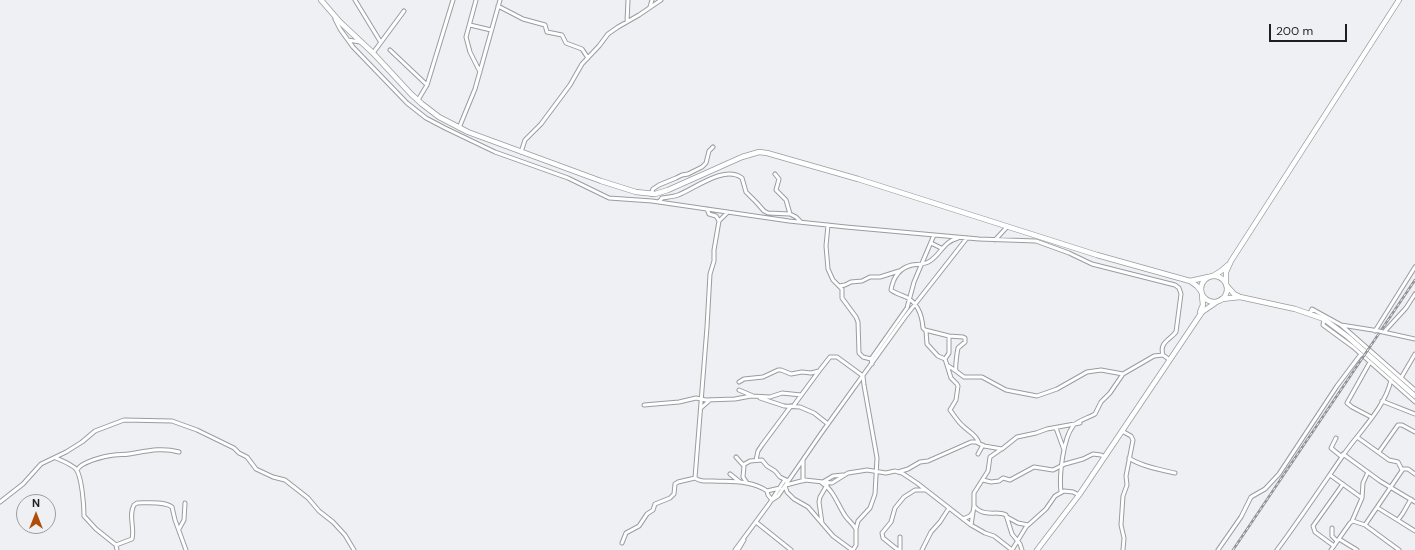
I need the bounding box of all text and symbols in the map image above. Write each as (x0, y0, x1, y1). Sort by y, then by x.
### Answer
scale bar (1271, 16, 1349, 42)
text: 200 m (1276, 23, 1313, 39)
north arrow (16, 494, 56, 534)
text: N (32, 496, 40, 510)

